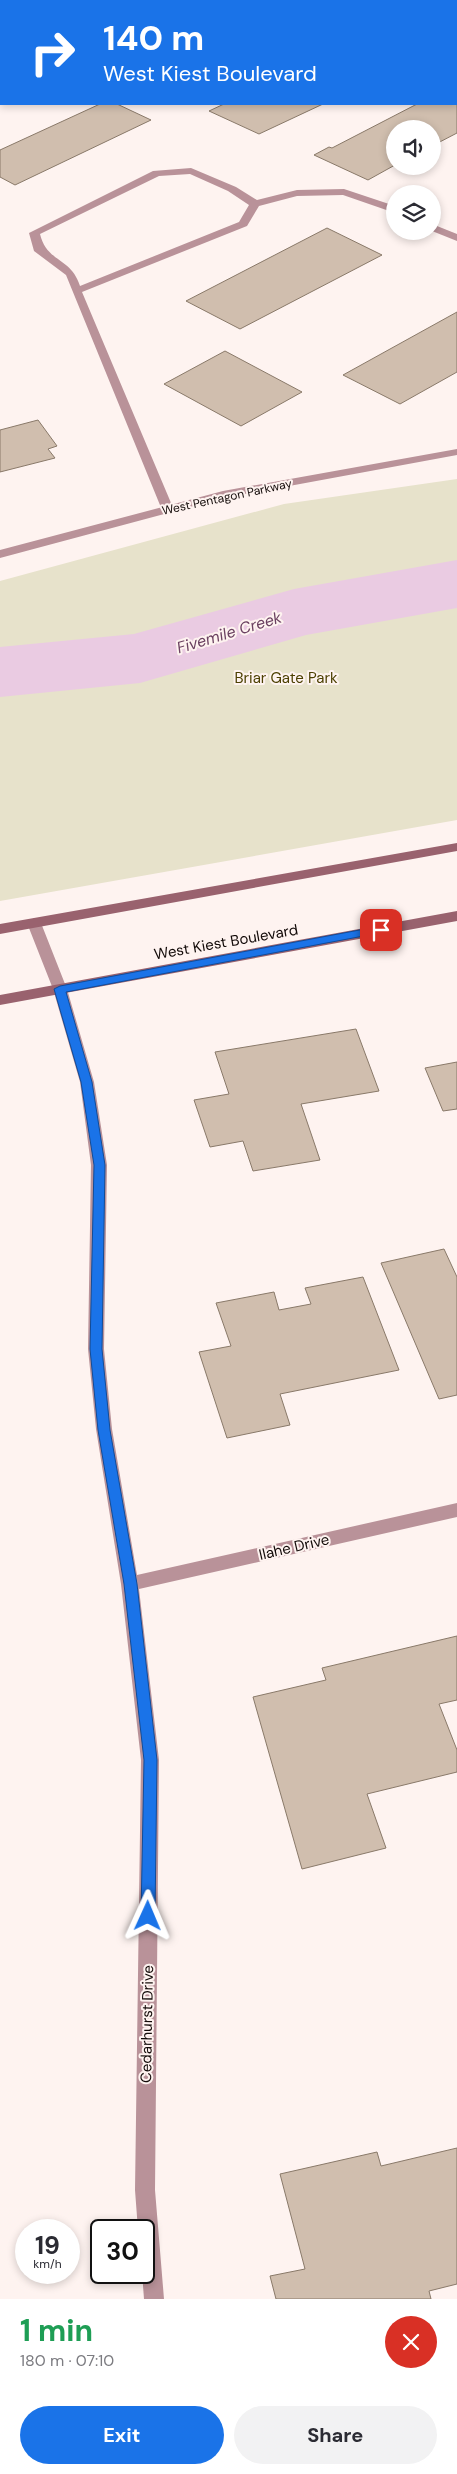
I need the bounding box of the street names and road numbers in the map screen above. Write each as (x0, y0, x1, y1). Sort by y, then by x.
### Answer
street label: West Pentagon Parkway (161, 475, 294, 519)
street label: West Kiest Boulevard (152, 919, 300, 965)
street label: Ilahe Drive (257, 1529, 331, 1565)
street label: Cedarhurst Drive (136, 1965, 158, 2083)

